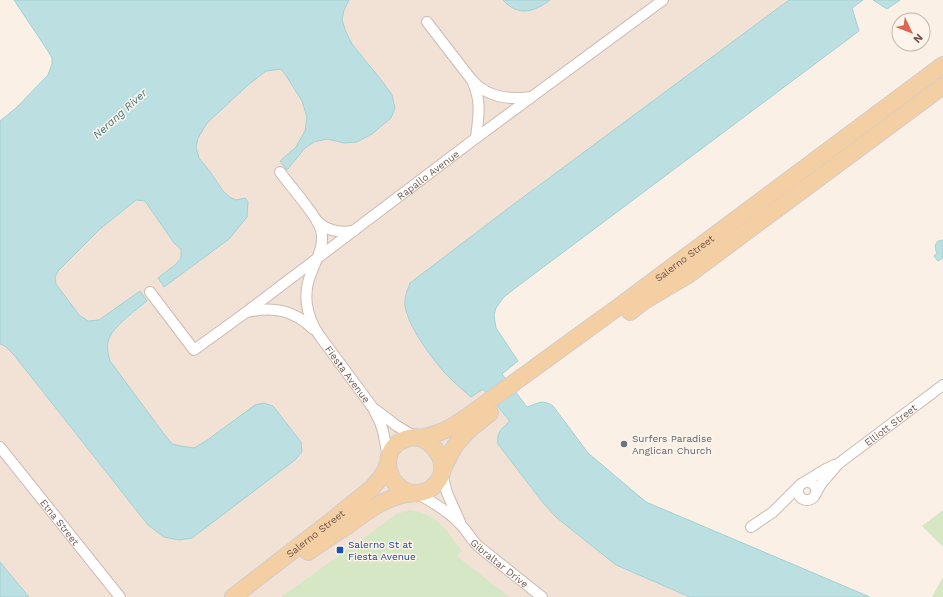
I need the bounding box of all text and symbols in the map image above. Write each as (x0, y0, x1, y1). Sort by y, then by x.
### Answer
north arrow (891, 12, 931, 52)
text: N (910, 31, 925, 46)
water label: Nerang River (90, 86, 150, 142)
street label: Rapallo Avenue (395, 147, 461, 202)
street label: Salerno Street (652, 232, 716, 283)
street label: Fiesta Avenue (323, 343, 373, 405)
street label: Elliott Street (862, 401, 919, 448)
place label: Surfers Paradise Anglican Church (632, 433, 712, 456)
marker: Surfers Paradise Anglican Church (619, 439, 629, 449)
street label: Etna Street (38, 497, 82, 548)
street label: Salerno Street (284, 507, 347, 559)
street label: Gibraltar Drive (469, 536, 531, 590)
place label: Salerno St at Fiesta Avenue (348, 539, 416, 562)
marker: Salerno St at Fiesta Avenue (335, 545, 345, 555)

